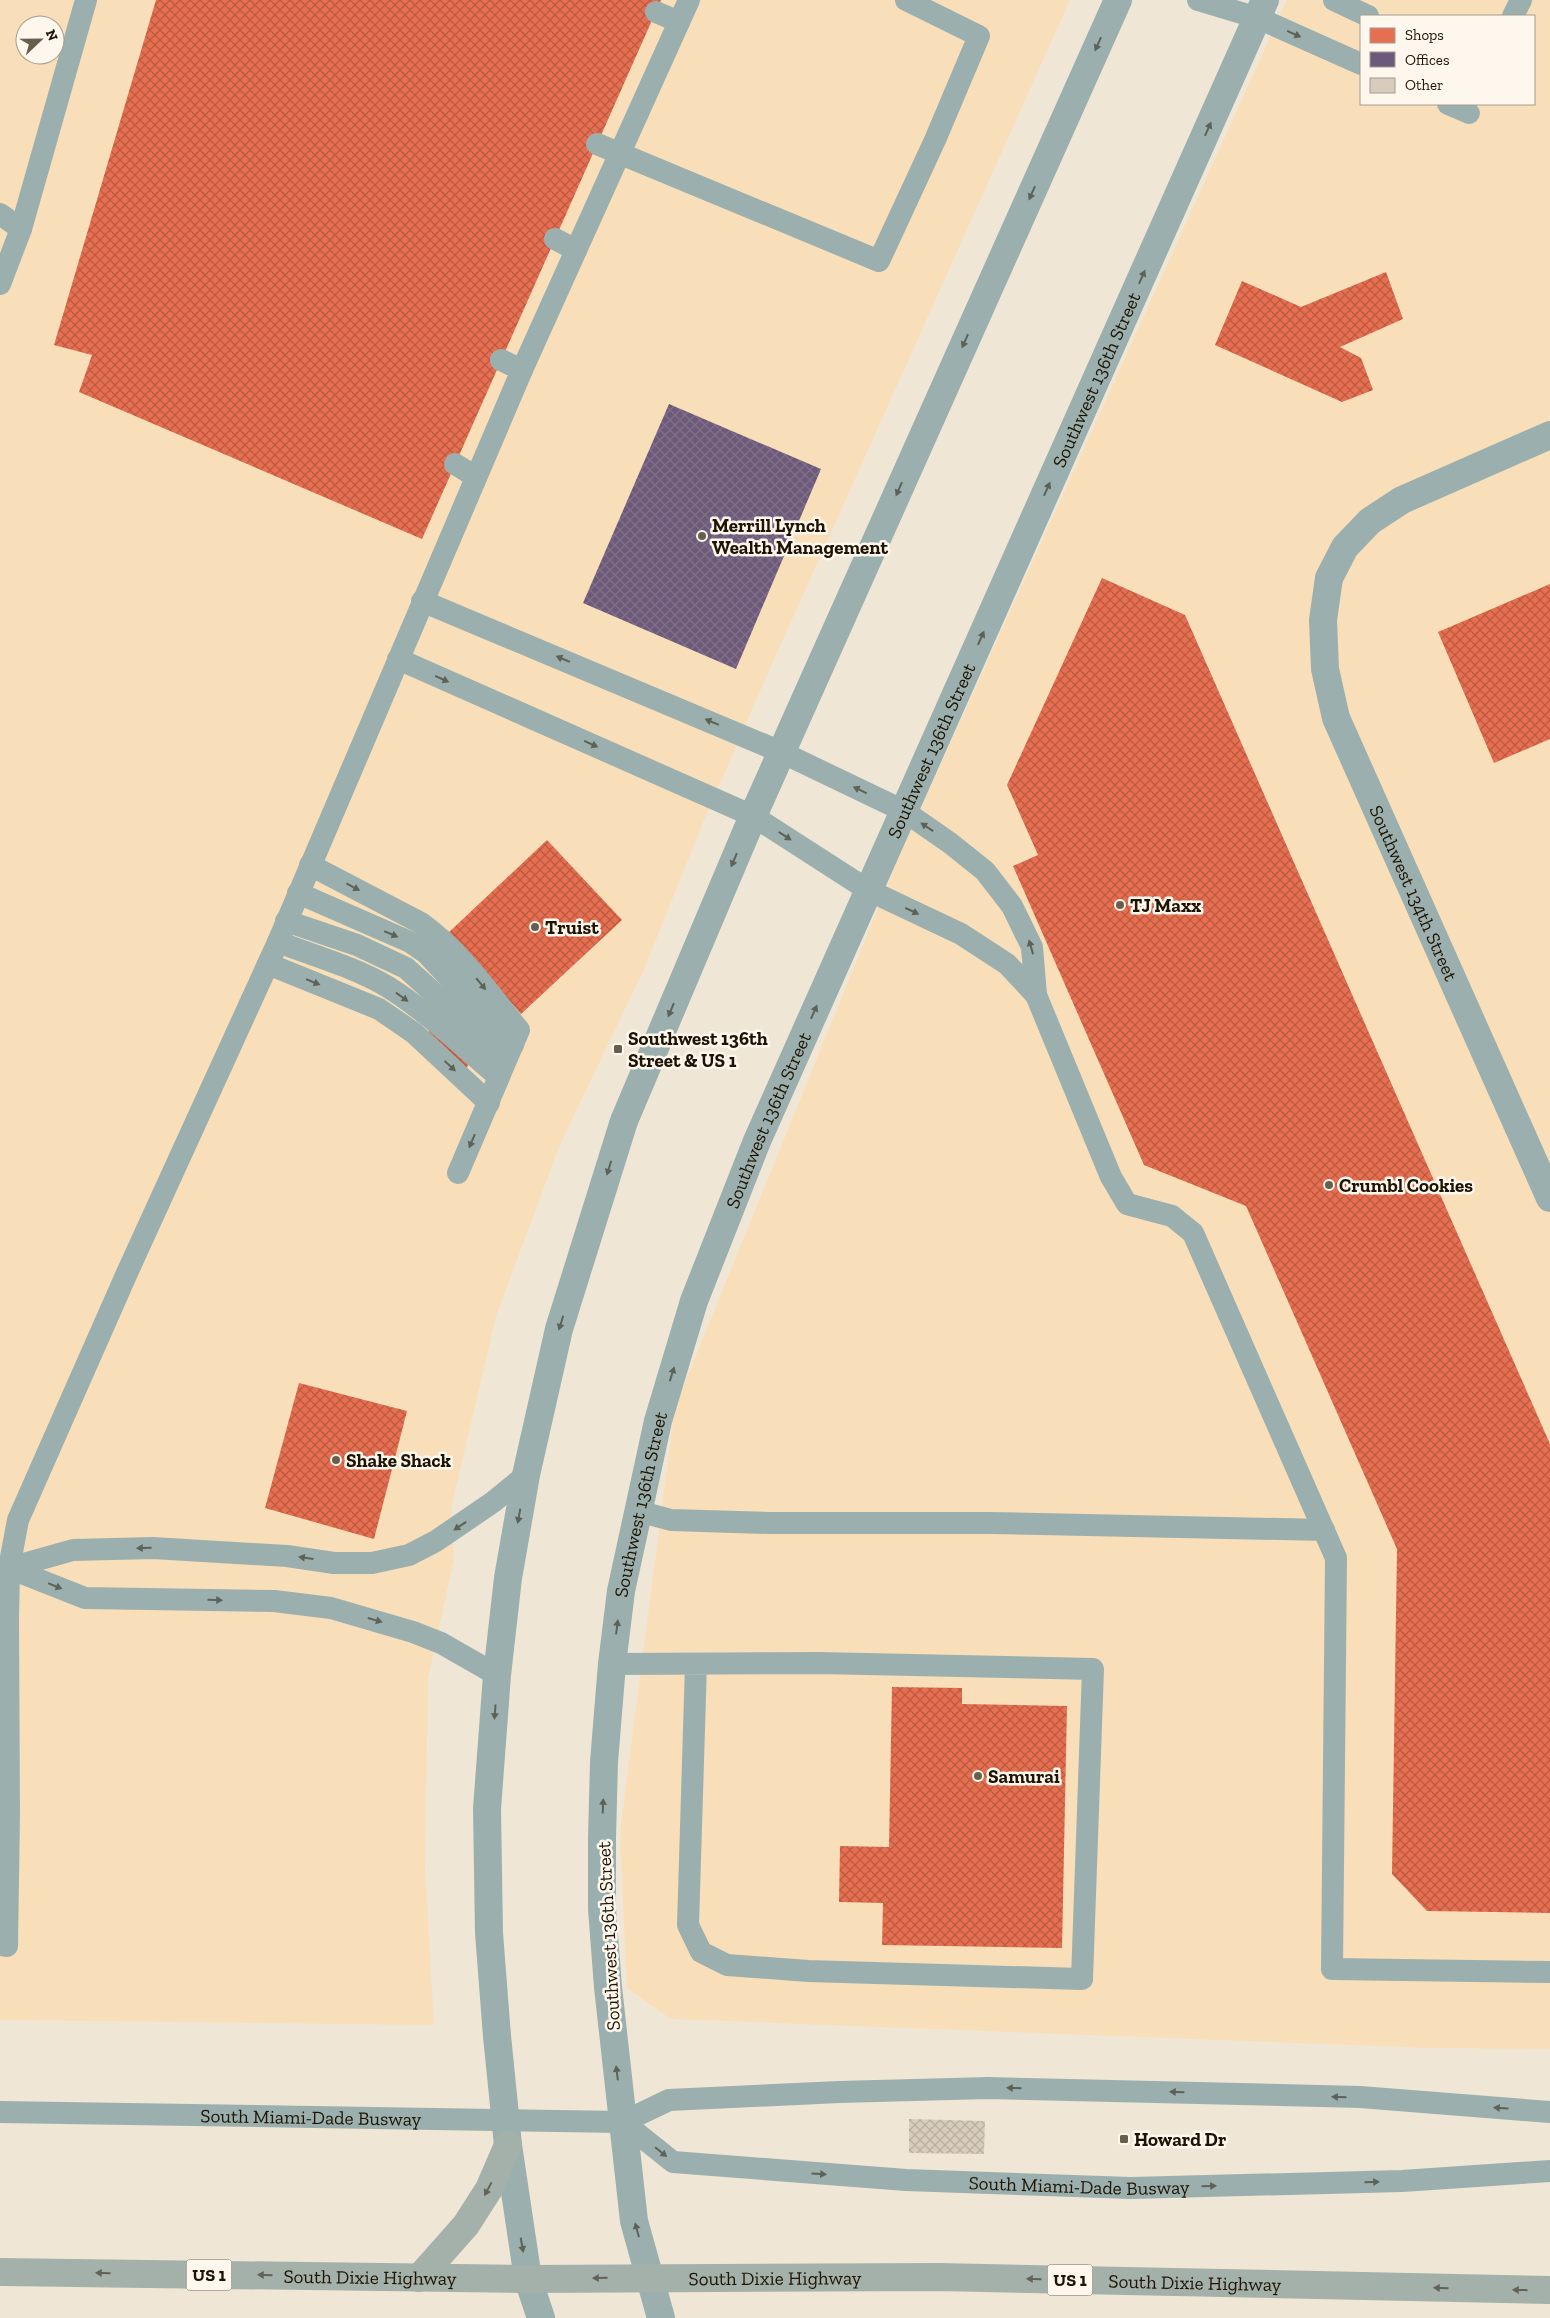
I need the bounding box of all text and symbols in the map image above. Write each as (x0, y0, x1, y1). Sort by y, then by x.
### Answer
north arrow (15, 15, 65, 65)
legend (1360, 15, 1535, 105)
text: Shops (1405, 26, 1444, 44)
text: N (42, 27, 62, 44)
one-way arrow (1287, 30, 1301, 38)
one-way arrow (1094, 37, 1102, 51)
text: Offices (1405, 51, 1449, 69)
text: Other (1405, 76, 1443, 94)
one-way arrow (1205, 122, 1213, 136)
one-way arrow (1027, 186, 1035, 200)
one-way arrow (1139, 270, 1147, 284)
street label: Southwest 136th Street (1047, 288, 1146, 471)
one-way arrow (961, 334, 969, 348)
one-way arrow (894, 482, 902, 496)
one-way arrow (1044, 482, 1052, 496)
place label: Merrill Lynch Wealth Management (712, 514, 889, 559)
marker: Merrill Lynch Wealth Management (696, 530, 708, 542)
one-way arrow (978, 631, 986, 645)
one-way arrow (556, 655, 570, 663)
street label: Southwest 136th Street (882, 659, 980, 842)
one-way arrow (435, 675, 449, 683)
one-way arrow (705, 718, 720, 726)
one-way arrow (584, 741, 598, 749)
one-way arrow (853, 786, 867, 794)
street label: Southwest 134th Street (1364, 802, 1463, 984)
one-way arrow (920, 822, 934, 832)
one-way arrow (778, 832, 791, 841)
one-way arrow (729, 853, 737, 867)
one-way arrow (346, 883, 361, 891)
place label: TJ Maxx (1130, 894, 1201, 917)
marker: TJ Maxx (1114, 899, 1126, 911)
one-way arrow (905, 907, 919, 915)
place label: Truist (545, 916, 599, 939)
marker: Truist (529, 921, 541, 933)
one-way arrow (384, 931, 398, 939)
one-way arrow (1026, 939, 1034, 954)
one-way arrow (306, 978, 321, 986)
one-way arrow (475, 978, 486, 990)
one-way arrow (395, 992, 409, 1002)
one-way arrow (666, 1003, 674, 1017)
one-way arrow (810, 1004, 818, 1019)
place label: Southwest 136th Street & US 1 (628, 1027, 768, 1072)
street label: Southwest 136th Street (721, 1028, 816, 1212)
marker: Southwest 136th Street & US 1 (612, 1043, 624, 1055)
one-way arrow (443, 1060, 455, 1072)
one-way arrow (468, 1134, 476, 1148)
one-way arrow (605, 1160, 613, 1175)
place label: Crumbl Cookies (1339, 1174, 1473, 1197)
marker: Crumbl Cookies (1323, 1179, 1335, 1191)
one-way arrow (556, 1315, 564, 1330)
one-way arrow (669, 1367, 677, 1382)
street label: Southwest 136th Street (609, 1409, 672, 1598)
place label: Shake Shack (346, 1449, 452, 1472)
marker: Shake Shack (330, 1454, 342, 1466)
one-way arrow (514, 1508, 522, 1524)
one-way arrow (453, 1521, 466, 1531)
one-way arrow (136, 1545, 152, 1553)
one-way arrow (298, 1554, 314, 1562)
one-way arrow (47, 1583, 62, 1590)
one-way arrow (207, 1596, 223, 1604)
one-way arrow (368, 1616, 383, 1624)
one-way arrow (613, 1619, 621, 1635)
one-way arrow (490, 1704, 498, 1720)
place label: Samurai (988, 1765, 1060, 1788)
marker: Samurai (972, 1770, 984, 1782)
one-way arrow (599, 1798, 607, 1814)
street label: Southwest 136th Street (592, 1841, 625, 2031)
one-way arrow (613, 2065, 621, 2081)
one-way arrow (1006, 2084, 1022, 2092)
one-way arrow (1169, 2088, 1185, 2096)
one-way arrow (1331, 2093, 1347, 2101)
street label: South Miami-Dade Busway (200, 2104, 422, 2131)
one-way arrow (1493, 2104, 1509, 2112)
place label: Howard Dr (1134, 2128, 1227, 2151)
marker: Howard Dr (1118, 2133, 1130, 2145)
one-way arrow (654, 2147, 667, 2158)
one-way arrow (812, 2170, 828, 2178)
street label: South Miami-Dade Busway (968, 2171, 1190, 2200)
one-way arrow (1364, 2177, 1380, 2185)
one-way arrow (484, 2182, 492, 2196)
one-way arrow (1201, 2182, 1217, 2190)
one-way arrow (632, 2222, 640, 2237)
one-way arrow (519, 2237, 527, 2253)
road number: US 1 (186, 2260, 232, 2290)
road number: US 1 (1048, 2264, 1092, 2296)
street label: South Dixie Highway (283, 2265, 457, 2290)
street label: South Dixie Highway (688, 2266, 862, 2290)
one-way arrow (95, 2269, 111, 2277)
street label: South Dixie Highway (1108, 2270, 1282, 2296)
one-way arrow (257, 2271, 273, 2279)
one-way arrow (592, 2274, 608, 2282)
one-way arrow (1026, 2275, 1042, 2283)
one-way arrow (1433, 2284, 1449, 2292)
one-way arrow (1512, 2285, 1528, 2293)

